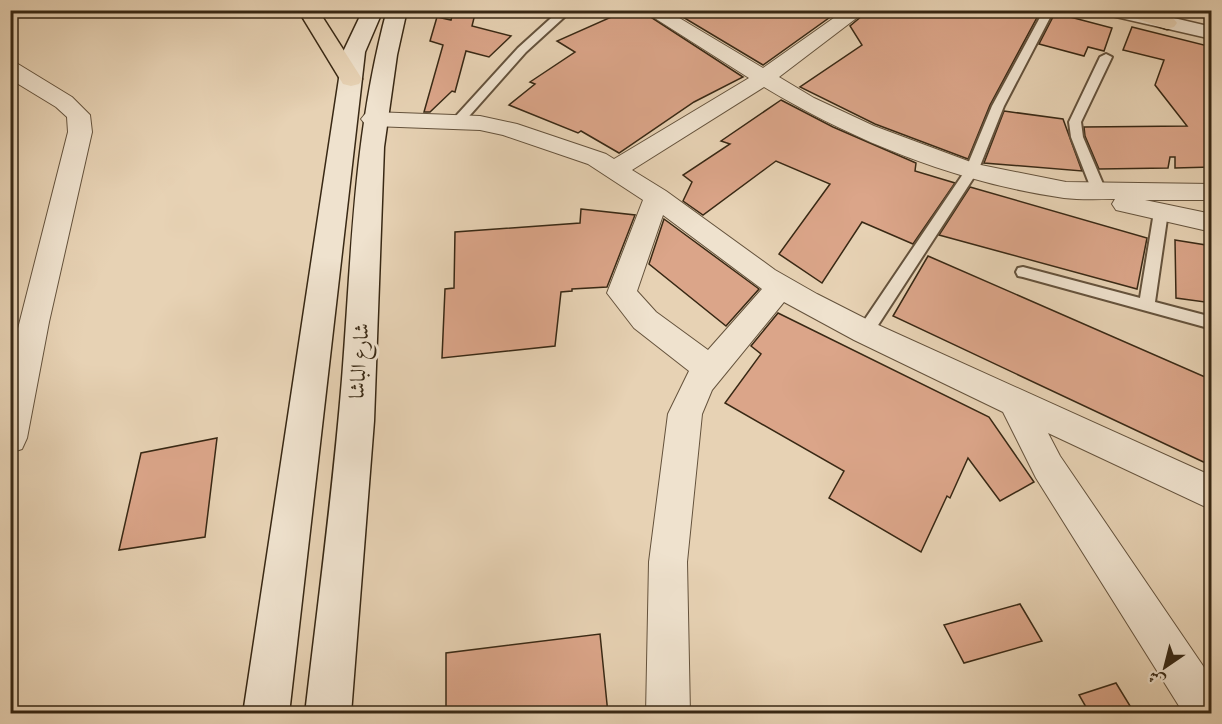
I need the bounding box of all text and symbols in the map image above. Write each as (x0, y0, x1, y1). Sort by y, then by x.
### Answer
street label: شارع الباشا (344, 322, 380, 400)
north arrow (1135, 637, 1195, 697)
text: ش (1145, 667, 1169, 691)

